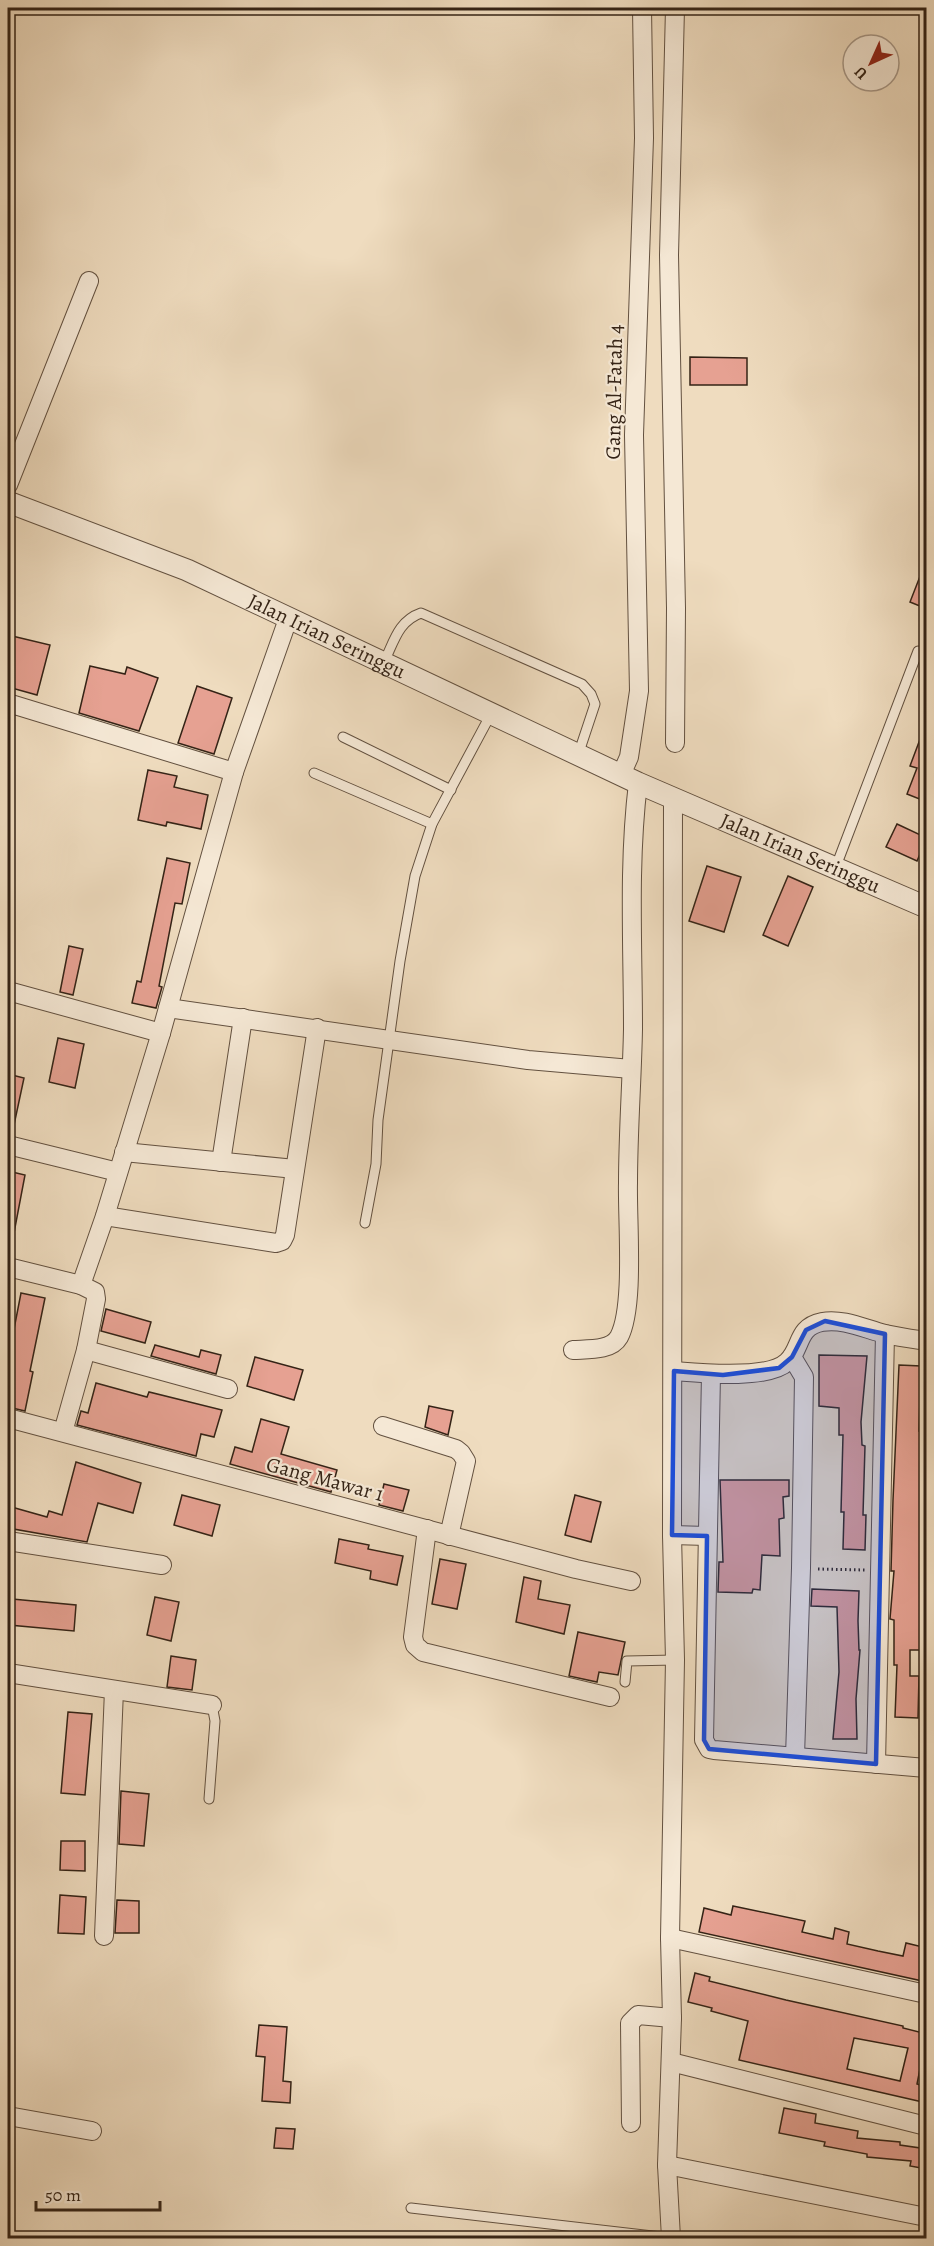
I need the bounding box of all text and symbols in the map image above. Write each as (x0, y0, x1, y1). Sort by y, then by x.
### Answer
north arrow (841, 33, 901, 93)
text: U (849, 61, 873, 84)
street label: Gang Al-Fatah 4 (599, 324, 629, 460)
street label: Jalan Irian Seringgu (243, 587, 411, 686)
street label: Jalan Irian Seringgu (716, 806, 885, 900)
street label: Gang Mawar 1 (263, 1450, 387, 1508)
scale bar (36, 2174, 160, 2212)
text: 50 m (45, 2183, 81, 2207)

